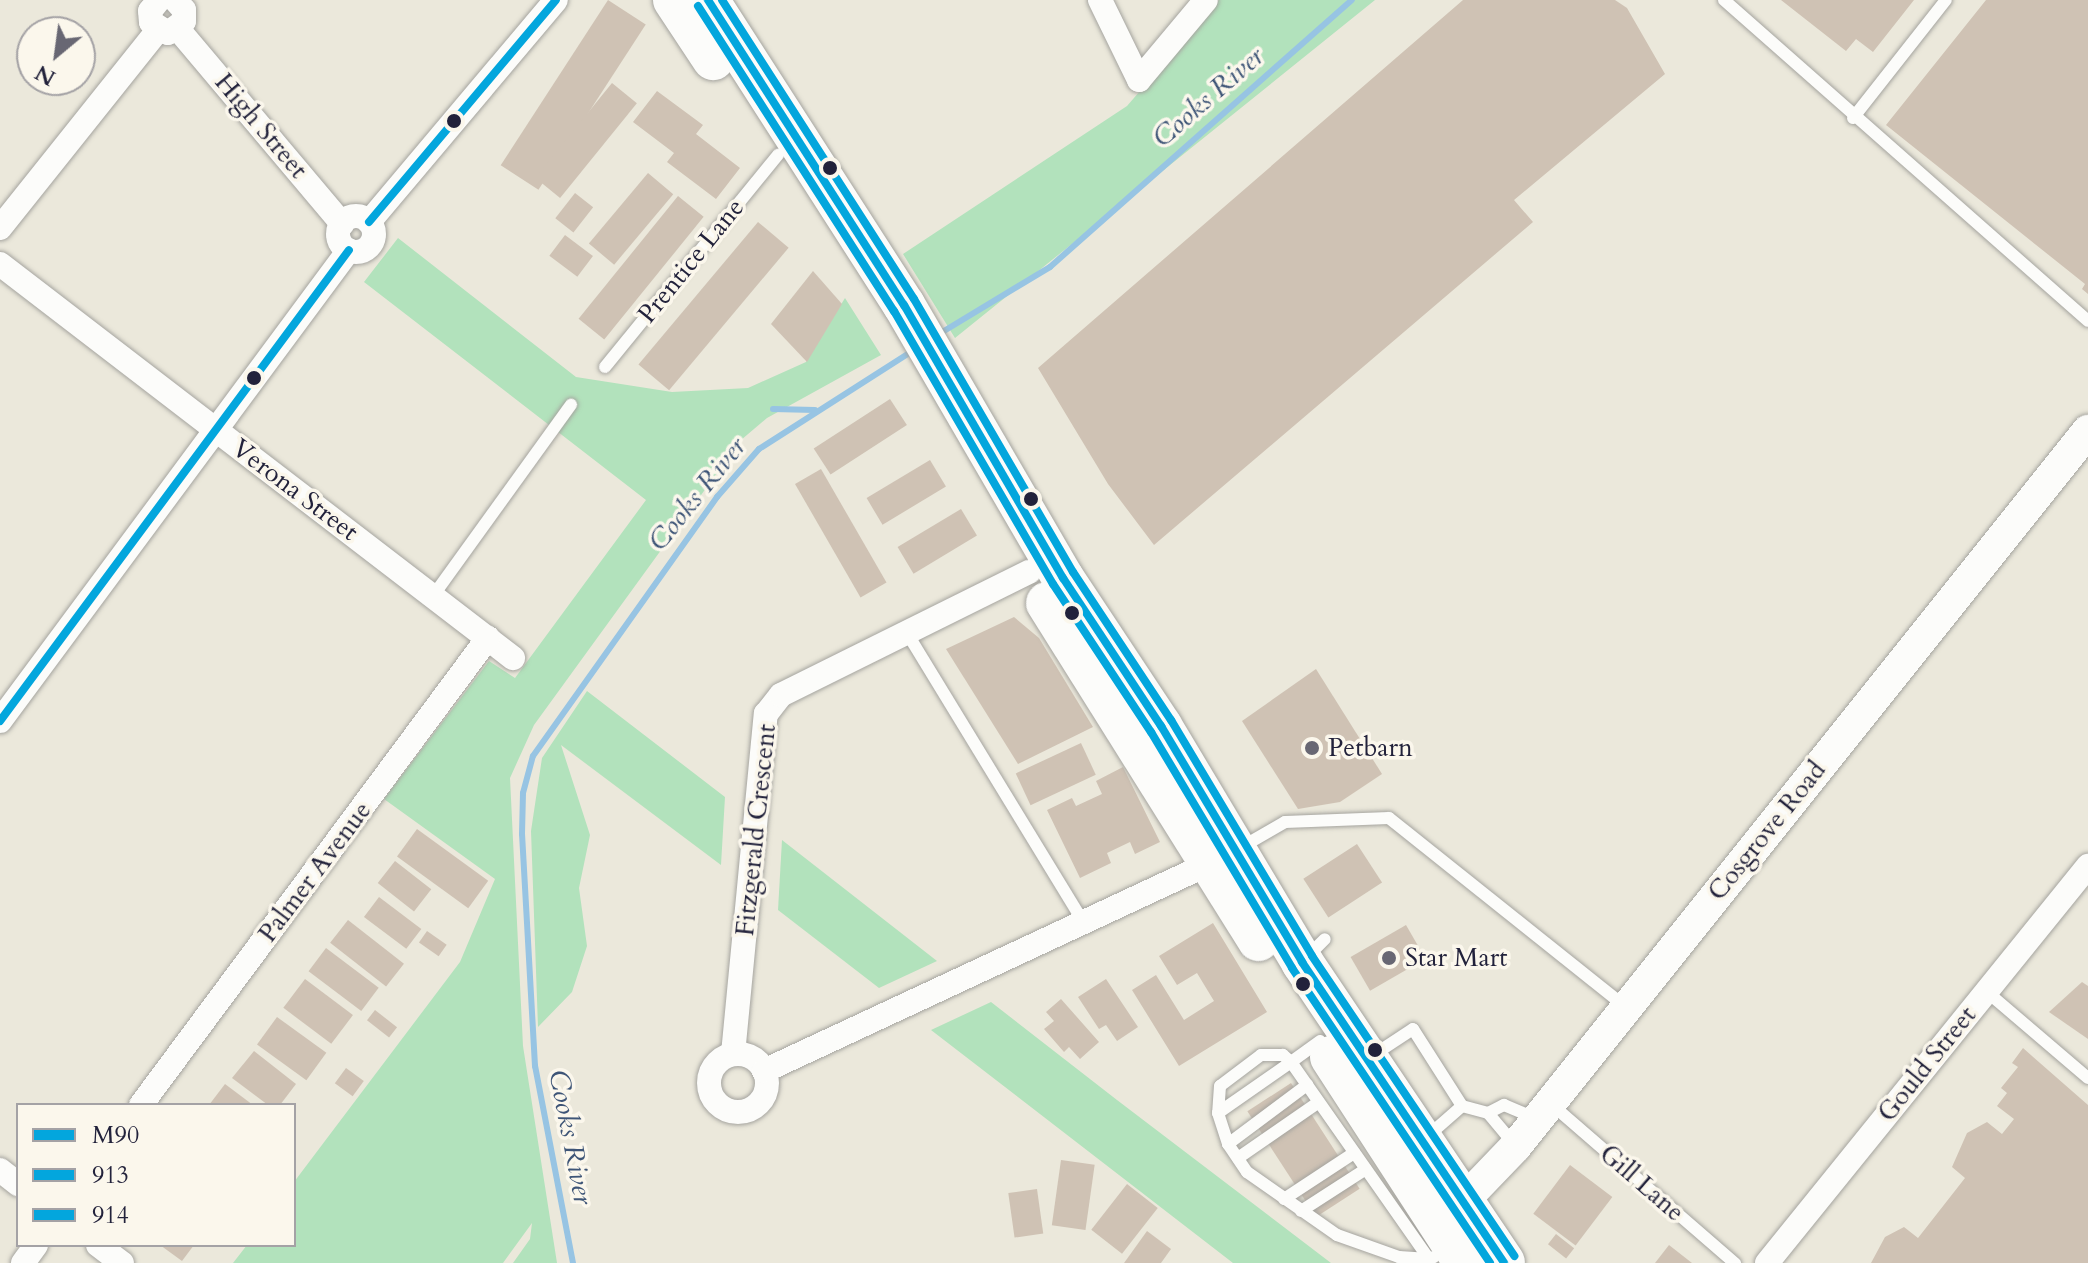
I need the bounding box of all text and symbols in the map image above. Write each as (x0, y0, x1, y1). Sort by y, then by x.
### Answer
north arrow (16, 16, 96, 96)
water label: Cooks River (1146, 40, 1270, 154)
text: N (30, 57, 61, 93)
street label: High Street (208, 67, 314, 185)
unlabelled marker (446, 113, 462, 129)
unlabelled marker (822, 160, 838, 176)
street label: Prentice Lane (631, 192, 751, 330)
unlabelled marker (246, 370, 262, 386)
water label: Cooks River (641, 430, 753, 558)
street label: Verona Street (226, 432, 364, 548)
unlabelled marker (1023, 491, 1039, 507)
unlabelled marker (1064, 605, 1080, 621)
street label: Fitzgerald Crescent (729, 722, 783, 938)
place label: Petbarn (1328, 732, 1413, 764)
marker: Petbarn (1303, 739, 1321, 757)
street label: Cosgrove Road (1701, 755, 1833, 907)
street label: Palmer Avenue (252, 796, 378, 948)
place label: Star Mart (1405, 942, 1507, 974)
marker: Star Mart (1380, 949, 1398, 967)
unlabelled marker (1295, 976, 1311, 992)
street label: Gould Street (1871, 1000, 1983, 1128)
unlabelled marker (1367, 1042, 1383, 1058)
water label: Cooks River (542, 1067, 600, 1207)
legend (16, 1103, 296, 1247)
text: M90 (92, 1119, 139, 1152)
street label: Gill Lane (1593, 1138, 1691, 1228)
text: 913 (92, 1159, 129, 1192)
text: 914 (92, 1199, 129, 1232)

